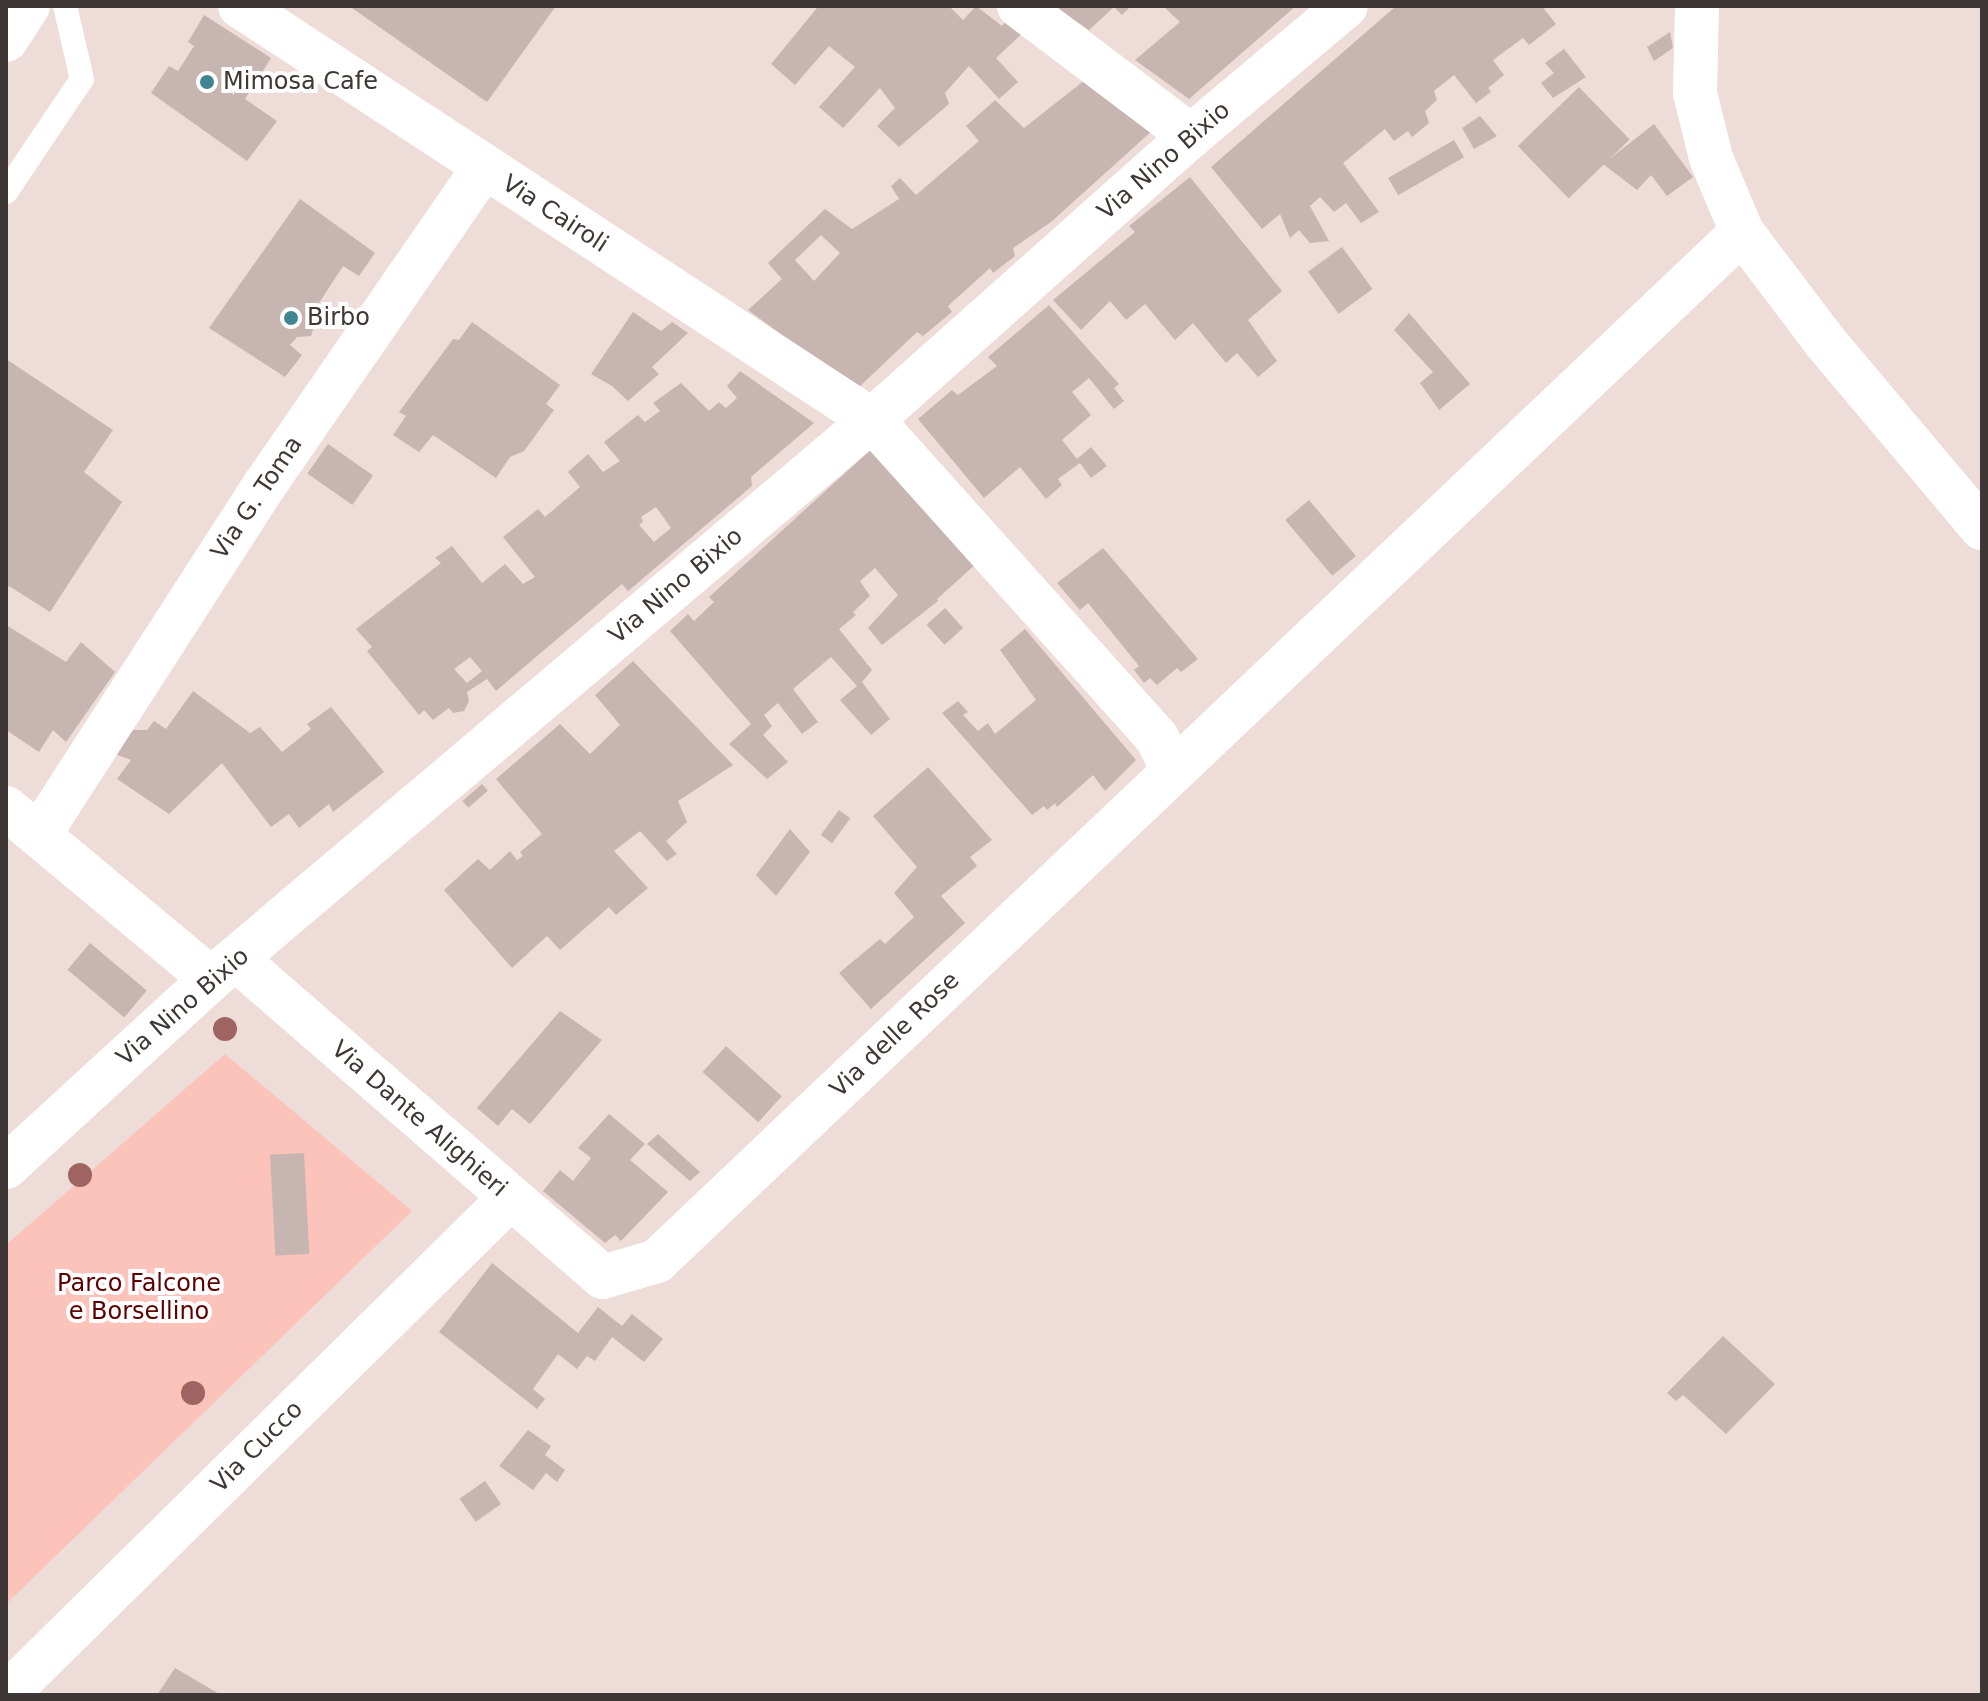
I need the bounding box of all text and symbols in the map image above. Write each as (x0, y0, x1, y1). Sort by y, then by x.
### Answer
place label: Mimosa Cafe (223, 68, 378, 96)
marker: Mimosa Cafe (198, 73, 216, 91)
street label: Via Nino Bixio (1092, 96, 1236, 226)
street label: Via Cairoli (497, 169, 613, 259)
place label: Birbo (307, 304, 370, 332)
marker: Birbo (282, 309, 300, 327)
street label: Via G. Toma (205, 431, 309, 565)
street label: Via Nino Bixio (603, 522, 749, 650)
street label: Via Nino Bixio (111, 942, 255, 1072)
street label: Via delle Rose (825, 966, 965, 1104)
street label: Via Dante Alighieri (325, 1035, 513, 1203)
park label: Parco Falcone e Borsellino (57, 1270, 221, 1326)
street label: Via Cucco (205, 1395, 309, 1499)

